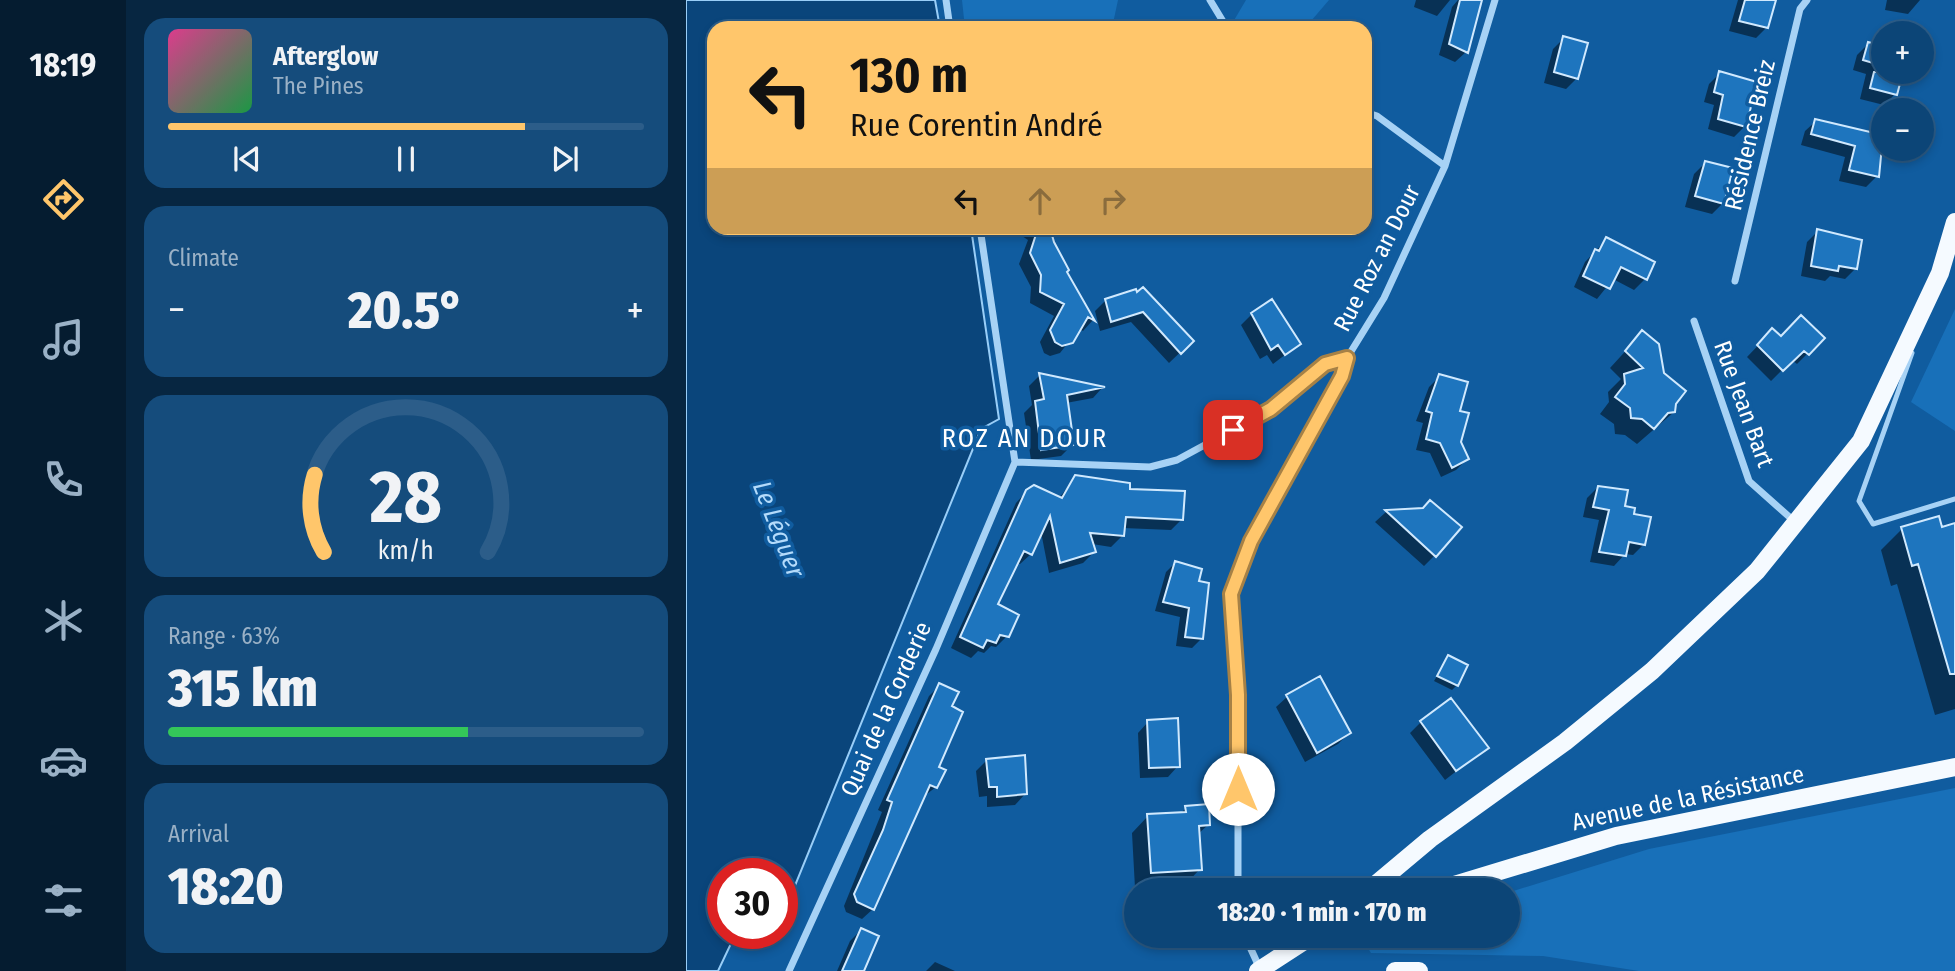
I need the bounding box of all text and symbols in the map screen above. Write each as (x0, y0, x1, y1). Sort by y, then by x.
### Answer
map controls (1871, 21, 1934, 161)
button: + (1871, 21, 1934, 84)
text: Afterglow (273, 41, 378, 72)
text: 18:19 (30, 46, 96, 84)
text: 130 m (850, 46, 968, 105)
icon: left (735, 49, 826, 140)
street label: Résidence Breiz (1719, 57, 1781, 213)
text: The Pines (273, 72, 364, 100)
button: − (1871, 98, 1934, 161)
text: Rue Corentin André (850, 106, 1103, 144)
icon: previous (228, 140, 266, 178)
icon: pause (387, 140, 425, 178)
icon: next (546, 140, 584, 178)
icon: directions (39, 175, 88, 224)
street label: Rue Roz an Dour (1328, 179, 1426, 336)
icon: left (948, 182, 986, 220)
icon: ahead (1021, 182, 1059, 220)
icon: right (1094, 182, 1132, 220)
text: Climate (168, 244, 239, 272)
text: 20.5° (348, 279, 464, 342)
text: − (168, 287, 185, 333)
text: + (627, 287, 644, 333)
icon: music (39, 315, 88, 364)
street label: Rue Jean Bart (1708, 337, 1780, 471)
pin (1203, 400, 1263, 460)
icon: arrive (1214, 411, 1252, 449)
district label: ROZ AN DOUR (942, 423, 1108, 454)
text: 28 (369, 454, 442, 541)
icon: phone (39, 455, 88, 504)
water label: Le Léguer (746, 477, 811, 583)
text: km/h (378, 535, 434, 565)
icon: climate (39, 596, 88, 645)
street label: Quai de la Corderie (835, 617, 937, 801)
text: Range · 63% (168, 622, 280, 650)
text: 315 km (168, 657, 318, 720)
icon: car (39, 736, 88, 785)
position arrow (1201, 752, 1275, 826)
street label: Avenue de la Résistance (1569, 760, 1807, 836)
text: Arrival (168, 820, 229, 848)
text: 18:20 (168, 855, 284, 918)
speed limit sign: 30 (707, 858, 798, 949)
icon: filters (39, 876, 88, 925)
text: 18:20 · 1 min · 170 m (1218, 897, 1426, 928)

